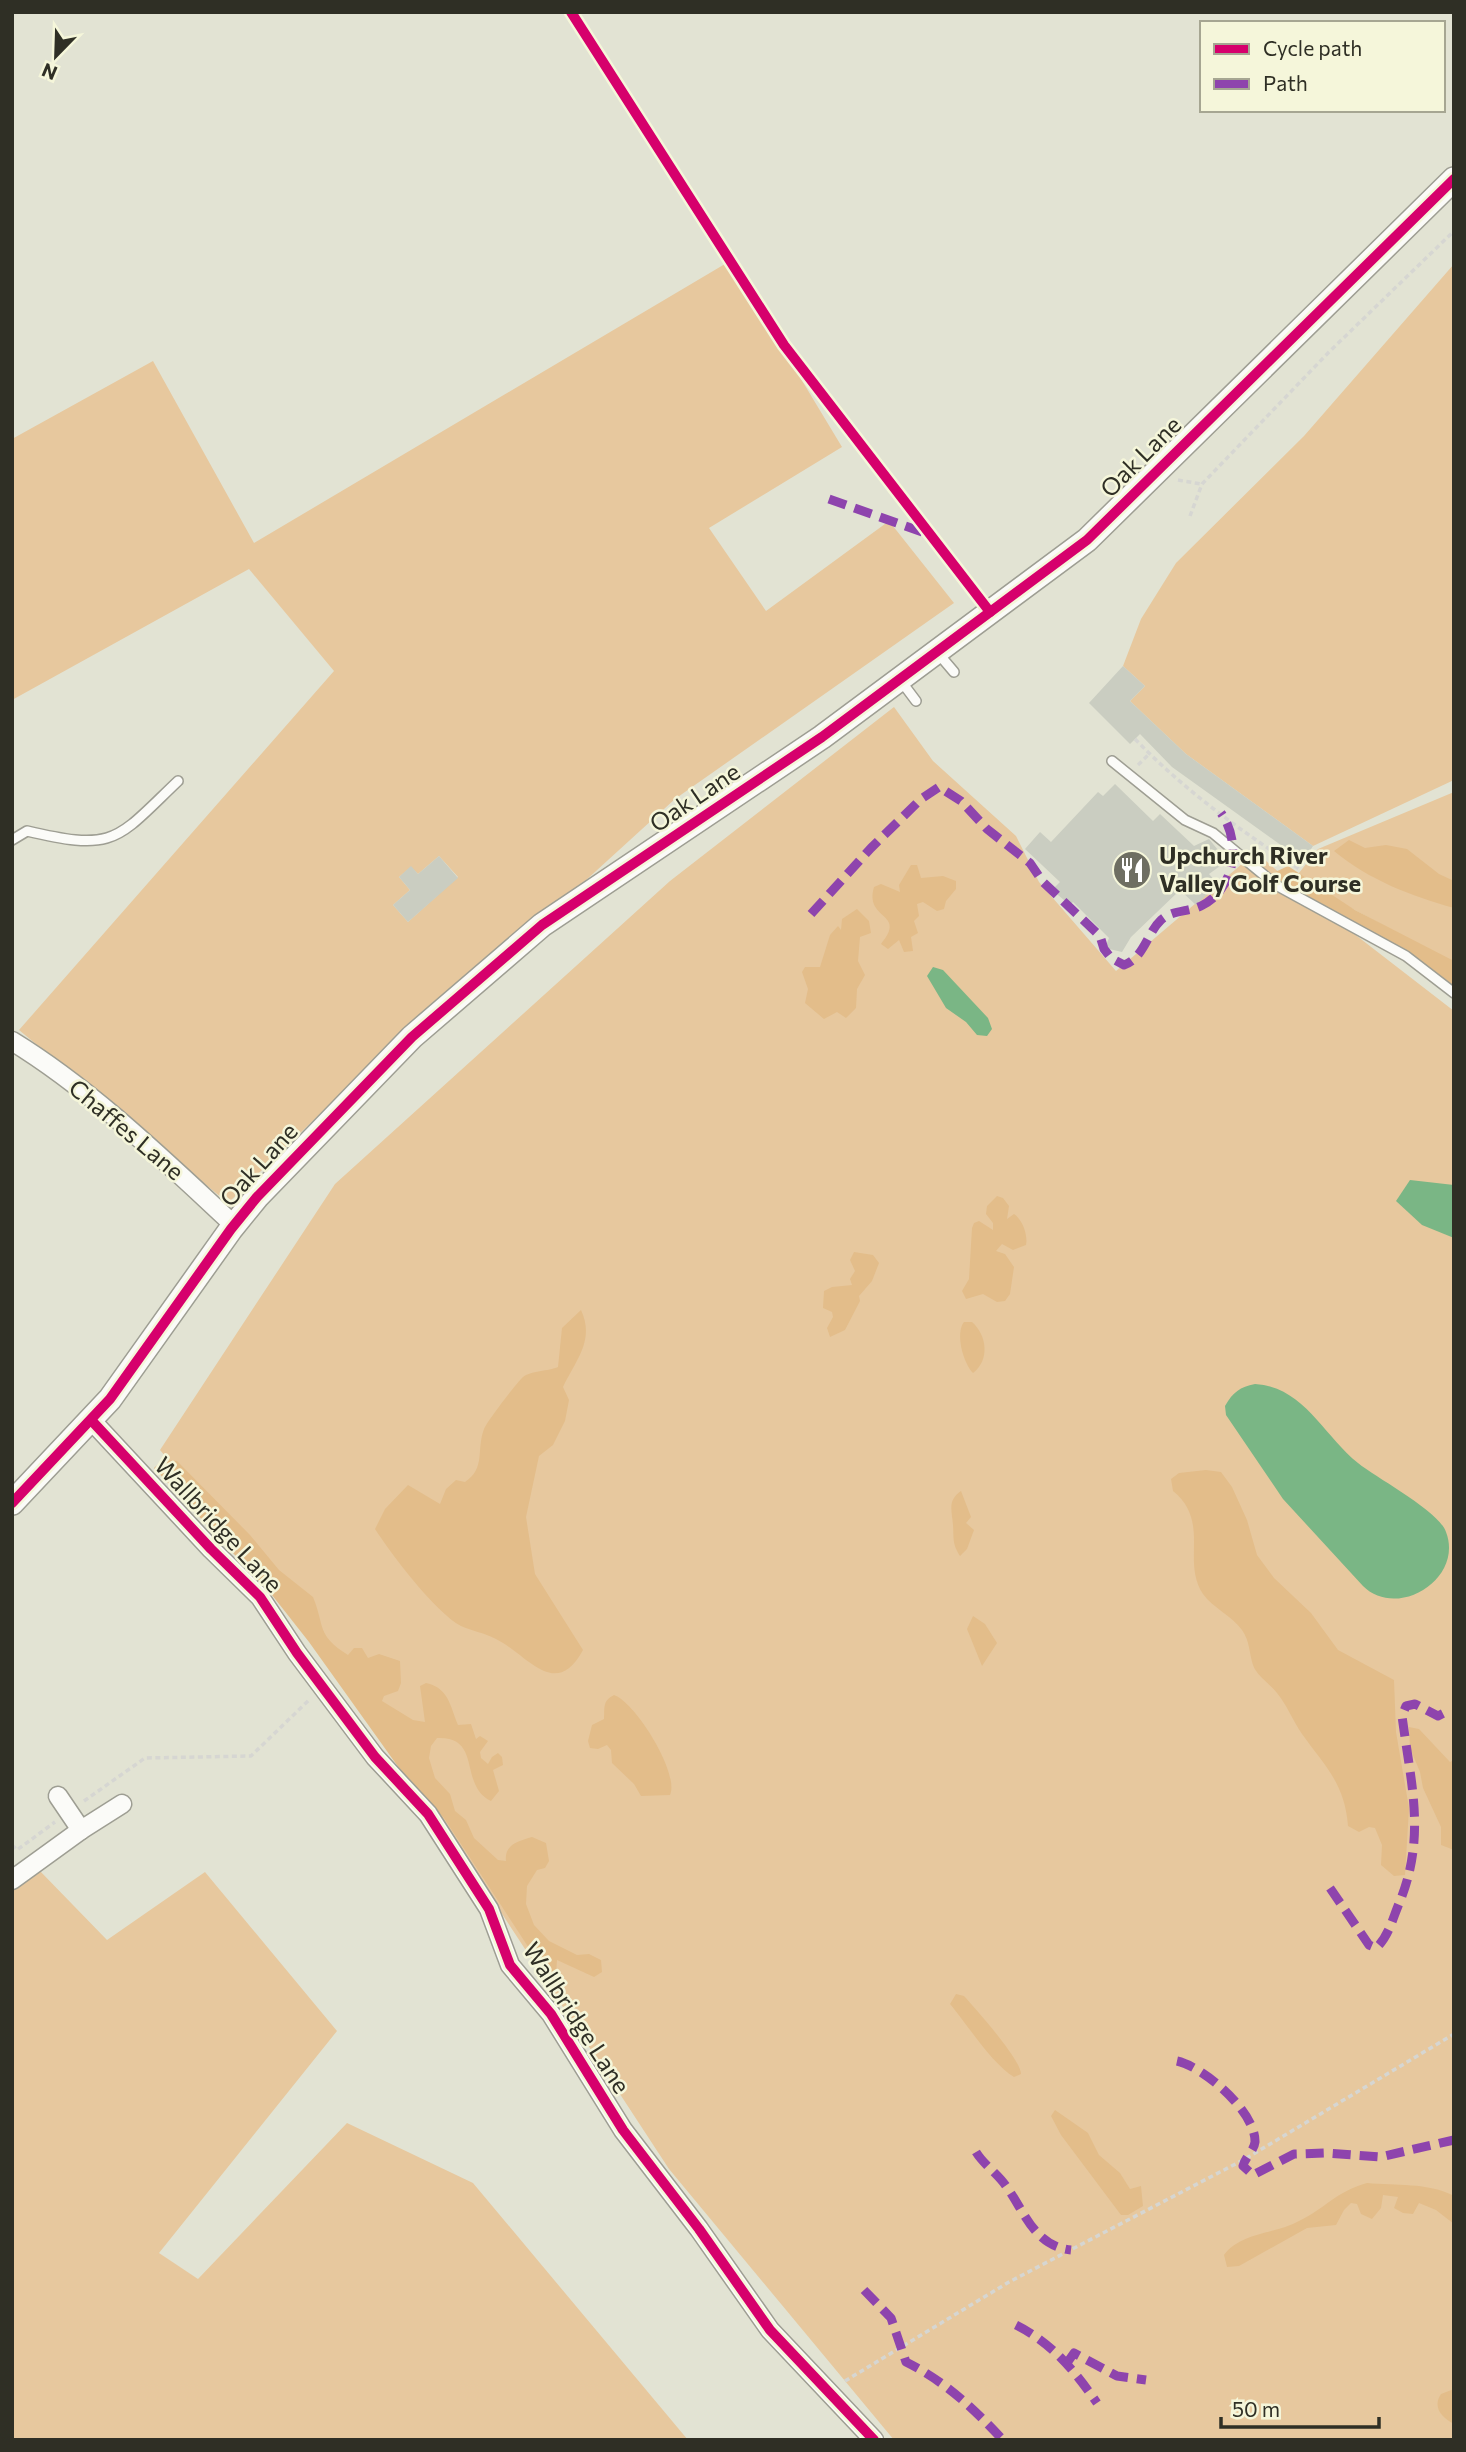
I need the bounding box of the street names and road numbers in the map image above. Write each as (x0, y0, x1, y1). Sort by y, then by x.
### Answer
street label: Oak Lane (1093, 409, 1186, 502)
street label: Oak Lane (644, 756, 745, 837)
street label: Chaffes Lane (63, 1072, 190, 1185)
street label: Oak Lane (213, 1116, 303, 1212)
street label: Wallbridge Lane (149, 1450, 289, 1598)
street label: Wallbridge Lane (518, 1936, 637, 2098)

